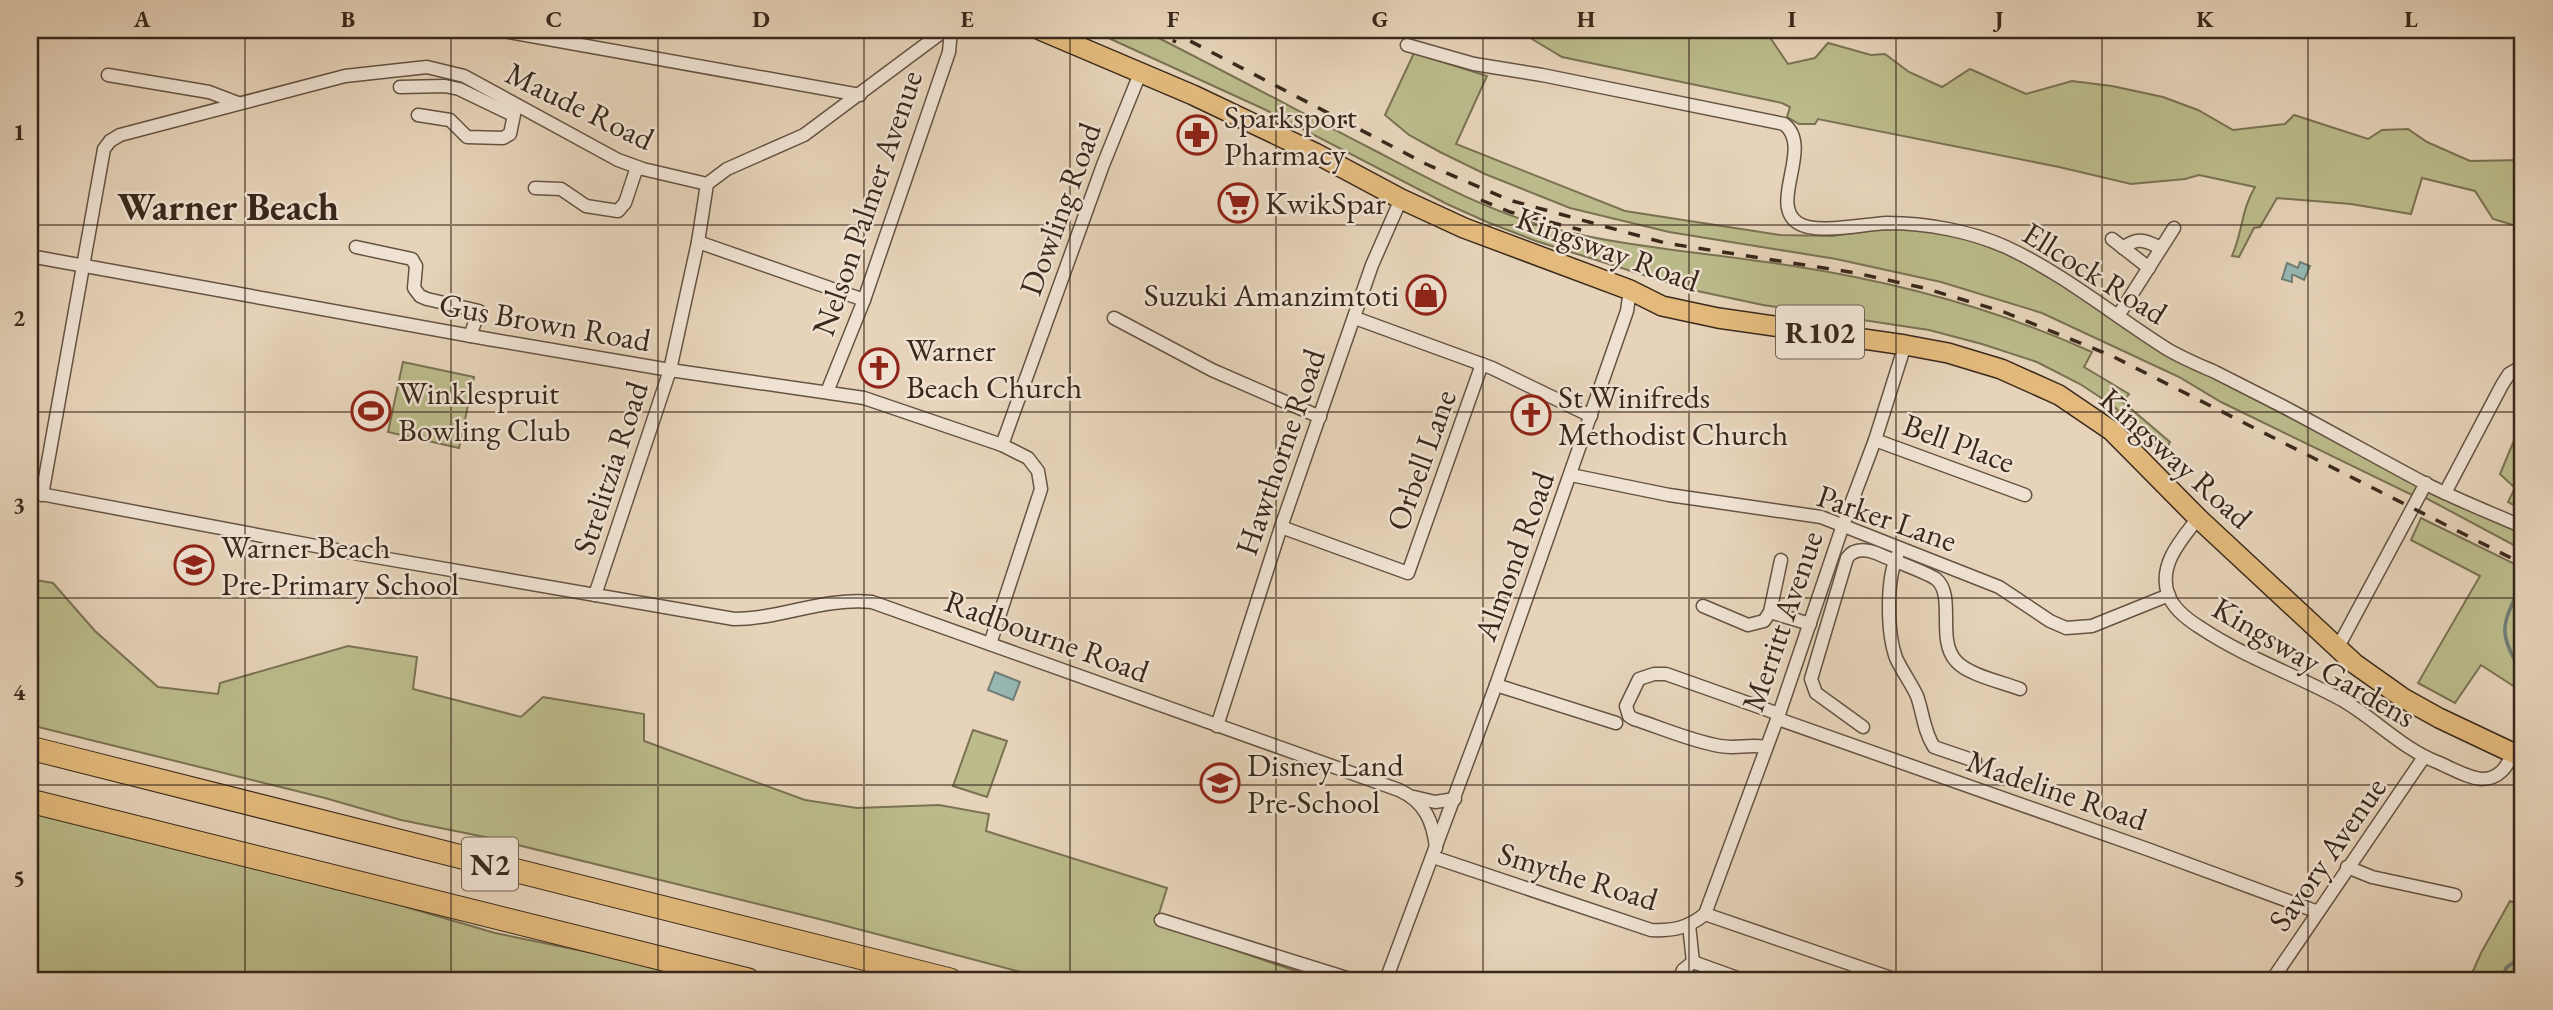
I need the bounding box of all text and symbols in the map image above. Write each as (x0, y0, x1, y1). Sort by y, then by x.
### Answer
text: A (133, 4, 151, 34)
text: B (341, 4, 355, 34)
text: C (546, 4, 562, 34)
text: D (752, 4, 770, 34)
text: E (960, 4, 974, 34)
text: F (1167, 4, 1180, 34)
text: G (1372, 4, 1388, 34)
text: H (1577, 4, 1595, 34)
text: I (1788, 4, 1796, 34)
text: J (1993, 4, 2004, 34)
text: K (2196, 4, 2214, 34)
text: L (2404, 4, 2418, 34)
street label: Maude Road (499, 52, 662, 160)
street label: Nelson Palmer Avenue (802, 65, 932, 341)
place label: Sparksport Pharmacy (1224, 96, 1357, 175)
pharmacy icon: Sparksport Pharmacy (1176, 114, 1218, 156)
street label: Dowling Road (1009, 116, 1111, 301)
text: 1 (13, 117, 25, 147)
district label: Warner Beach (117, 182, 339, 231)
supermarket icon: KwikSpar (1217, 182, 1259, 224)
place label: KwikSpar (1265, 182, 1386, 224)
street label: Kingsway Road (1511, 196, 1706, 302)
street label: Ellcock Road (2015, 212, 2176, 334)
place label: Suzuki Amanzimtoti (1144, 274, 1399, 316)
shop icon: Suzuki Amanzimtoti (1405, 274, 1447, 316)
street label: Gus Brown Road (436, 283, 655, 361)
text: 2 (13, 303, 25, 333)
road number: R102 (1776, 306, 1864, 358)
place label: Warner Beach Church (906, 329, 1082, 408)
street label: Hawthorne Road (1225, 342, 1335, 561)
church icon: Warner Beach Church (858, 347, 900, 389)
place label: Winklespruit Bowling Club (398, 372, 571, 451)
street label: Strelitzia Road (562, 375, 658, 560)
place label: St Winifreds Methodist Church (1558, 376, 1788, 455)
street label: Kingsway Road (2091, 378, 2262, 538)
street label: Orbell Lane (1376, 384, 1466, 536)
sports icon: Winklespruit Bowling Club (350, 390, 392, 432)
church icon: St Winifreds Methodist Church (1510, 394, 1552, 436)
street label: Bell Place (1897, 403, 2021, 483)
street label: Almond Road (1464, 465, 1564, 647)
street label: Parker Lane (1812, 475, 1962, 561)
text: 3 (13, 490, 25, 520)
street label: Merritt Avenue (1732, 525, 1832, 717)
place label: Warner Beach Pre-Primary School (221, 526, 459, 605)
school or university icon: Warner Beach Pre-Primary School (173, 544, 215, 586)
street label: Radbourne Road (939, 580, 1156, 693)
street label: Kingsway Gardens (2205, 587, 2423, 737)
text: 4 (13, 677, 26, 707)
street label: Madeline Road (1961, 740, 2153, 841)
place label: Disney Land Pre-School (1247, 744, 1404, 823)
school or university icon: Disney Land Pre-School (1199, 762, 1241, 804)
street label: Savory Avenue (2258, 769, 2396, 939)
street label: Smythe Road (1493, 832, 1664, 920)
road number: N2 (462, 838, 518, 890)
text: 5 (13, 863, 25, 893)

